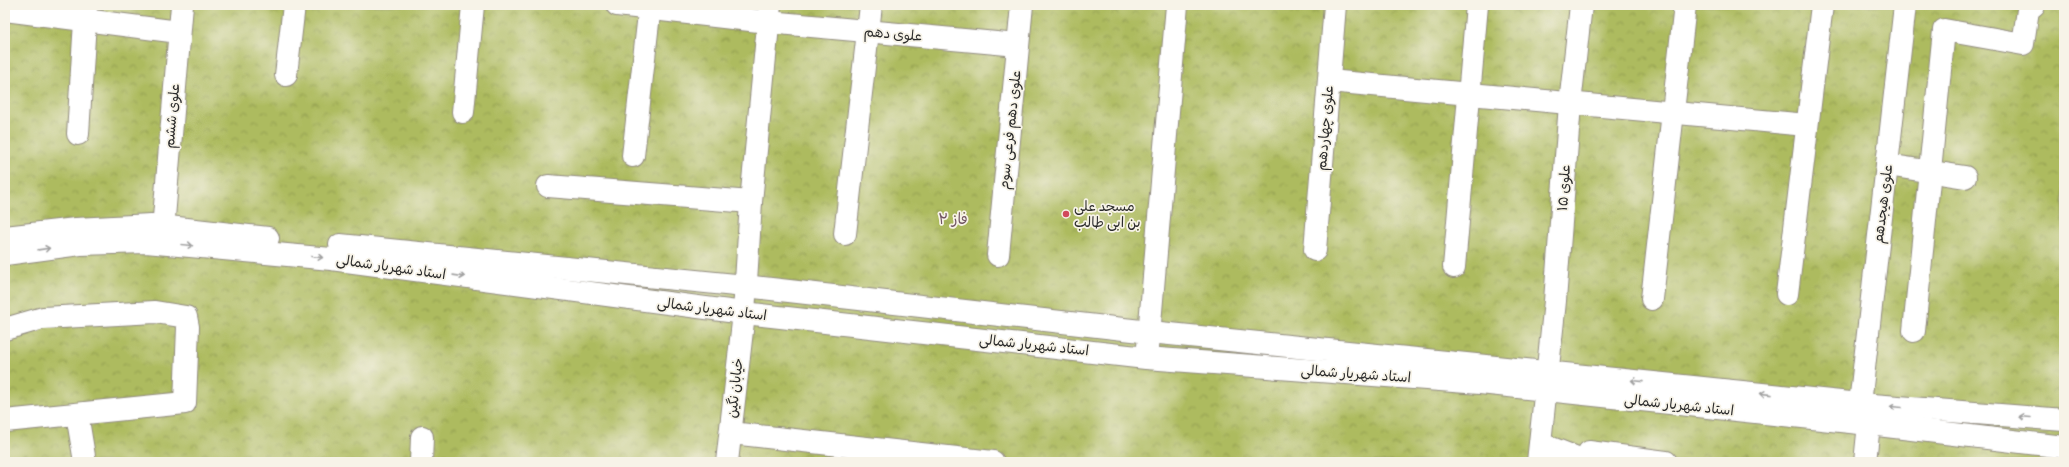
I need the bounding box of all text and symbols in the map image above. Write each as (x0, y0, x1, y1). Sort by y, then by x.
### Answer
street label: علوی دهم (863, 23, 923, 47)
street label: علوی دهم فرعی سوم (995, 69, 1028, 191)
street label: علوی ششم (161, 83, 185, 149)
street label: علوی چهاردهم (1313, 85, 1339, 171)
street label: علوی هیجدهم (1870, 163, 1898, 245)
street label: علوی ۱۵ (1554, 164, 1575, 212)
place label: مسجد علی بن ابی طالب (1074, 198, 1141, 231)
marker: مسجد علی بن ابی طالب (1061, 209, 1071, 219)
district label: فاز ۲ (938, 210, 968, 229)
one-way arrow (180, 241, 193, 249)
one-way arrow (37, 245, 50, 253)
street label: استاد شهریار شمالی (335, 251, 447, 283)
one-way arrow (310, 254, 323, 261)
one-way arrow (452, 272, 465, 280)
street label: استاد شهریار شمالی (656, 294, 768, 324)
street label: استاد شهریار شمالی (978, 331, 1090, 359)
street label: خیابان نگین (723, 357, 747, 419)
street label: استاد شهریار شمالی (1300, 362, 1412, 386)
one-way arrow (1631, 377, 1644, 385)
street label: استاد شهریار شمالی (1623, 391, 1735, 419)
one-way arrow (1760, 391, 1773, 398)
one-way arrow (1890, 403, 1903, 410)
one-way arrow (2019, 414, 2032, 421)

